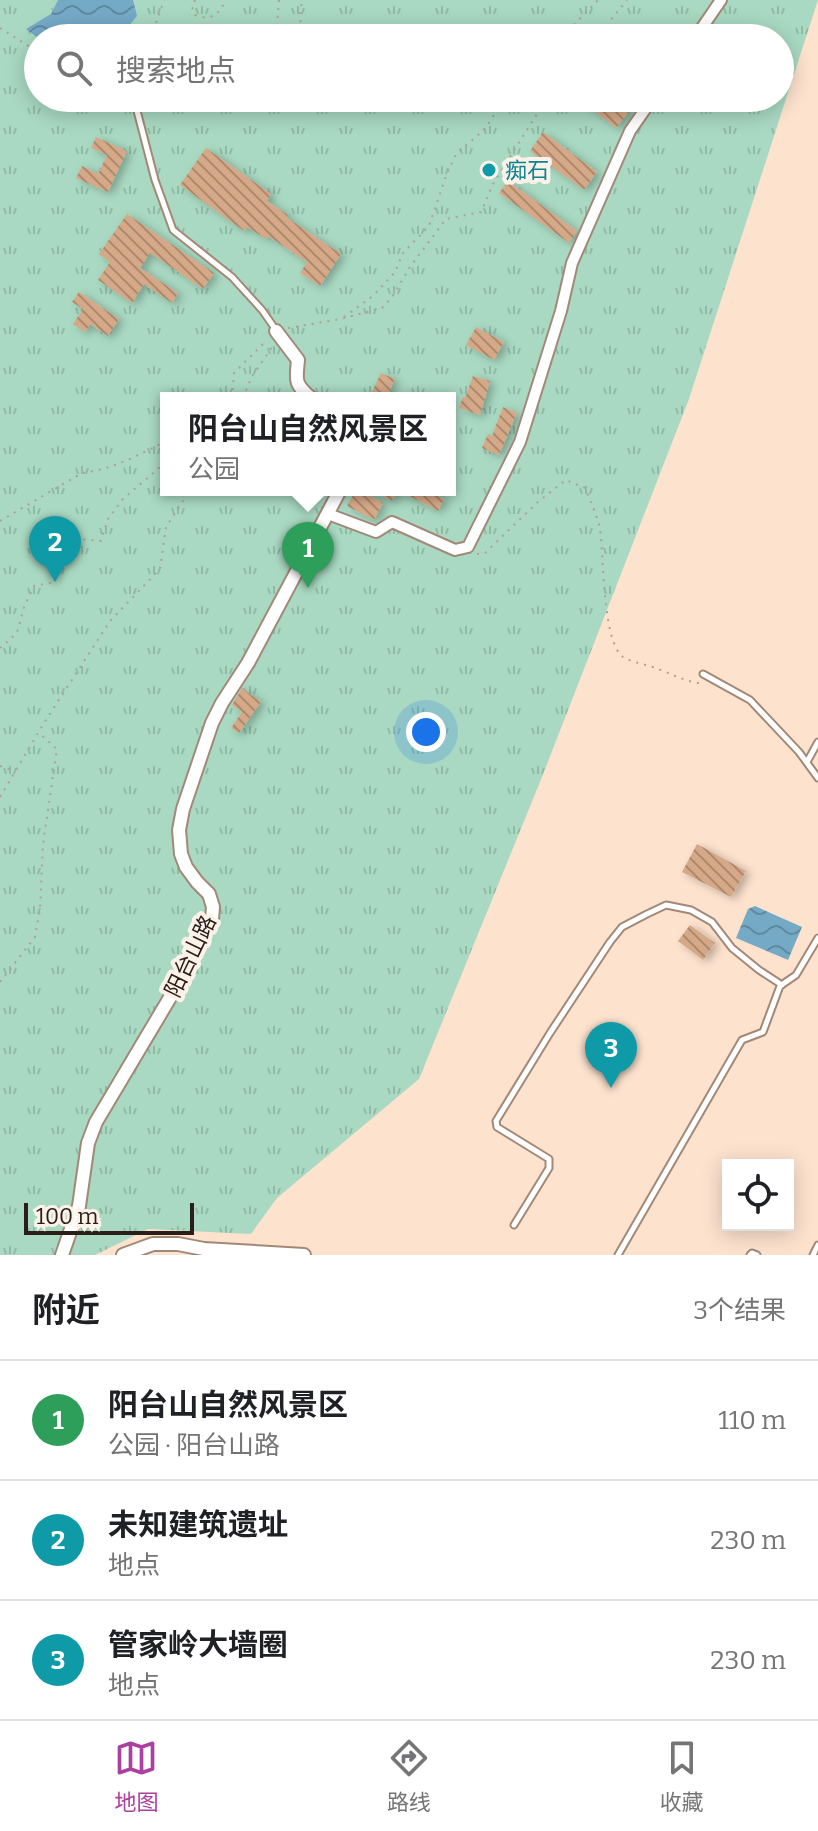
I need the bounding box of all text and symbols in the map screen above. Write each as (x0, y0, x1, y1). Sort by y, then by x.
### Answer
search box (24, 24, 794, 112)
icon: search (52, 46, 96, 90)
text: 搜索地点 (116, 53, 236, 89)
place label: 痴石 (505, 157, 549, 184)
marker: 痴石 (480, 161, 498, 179)
popup (160, 392, 456, 496)
text: 阳台山自然风景区 (188, 411, 428, 447)
text: 公园 (188, 454, 240, 485)
pin: 2 (29, 516, 81, 582)
pin: 1 (282, 522, 334, 588)
your location (406, 712, 446, 752)
street label: 阳台山路 (159, 911, 222, 1002)
pin: 3 (585, 1022, 637, 1088)
map controls (722, 1159, 794, 1231)
button: locate (722, 1159, 794, 1231)
scale bar (24, 1199, 194, 1235)
text: 100 m (36, 1203, 99, 1230)
text: 附近 (32, 1290, 100, 1331)
text: 3个结果 (693, 1295, 786, 1326)
text: 阳台山自然风景区 (108, 1387, 348, 1423)
text: 1 (52, 1405, 64, 1436)
text: 110 m (718, 1405, 786, 1436)
text: 公园 · 阳台山路 (108, 1430, 280, 1461)
text: 未知建筑遗址 (108, 1507, 288, 1543)
text: 2 (51, 1525, 65, 1556)
text: 230 m (710, 1525, 786, 1556)
text: 地点 (108, 1550, 160, 1581)
text: 管家岭大墙圈 (108, 1627, 288, 1663)
text: 3 (51, 1645, 65, 1676)
text: 230 m (710, 1645, 786, 1676)
text: 地点 (108, 1670, 160, 1701)
tab: 地图 (114, 1736, 158, 1816)
tab: 路线 (387, 1736, 431, 1816)
tab: 收藏 (660, 1736, 704, 1816)

